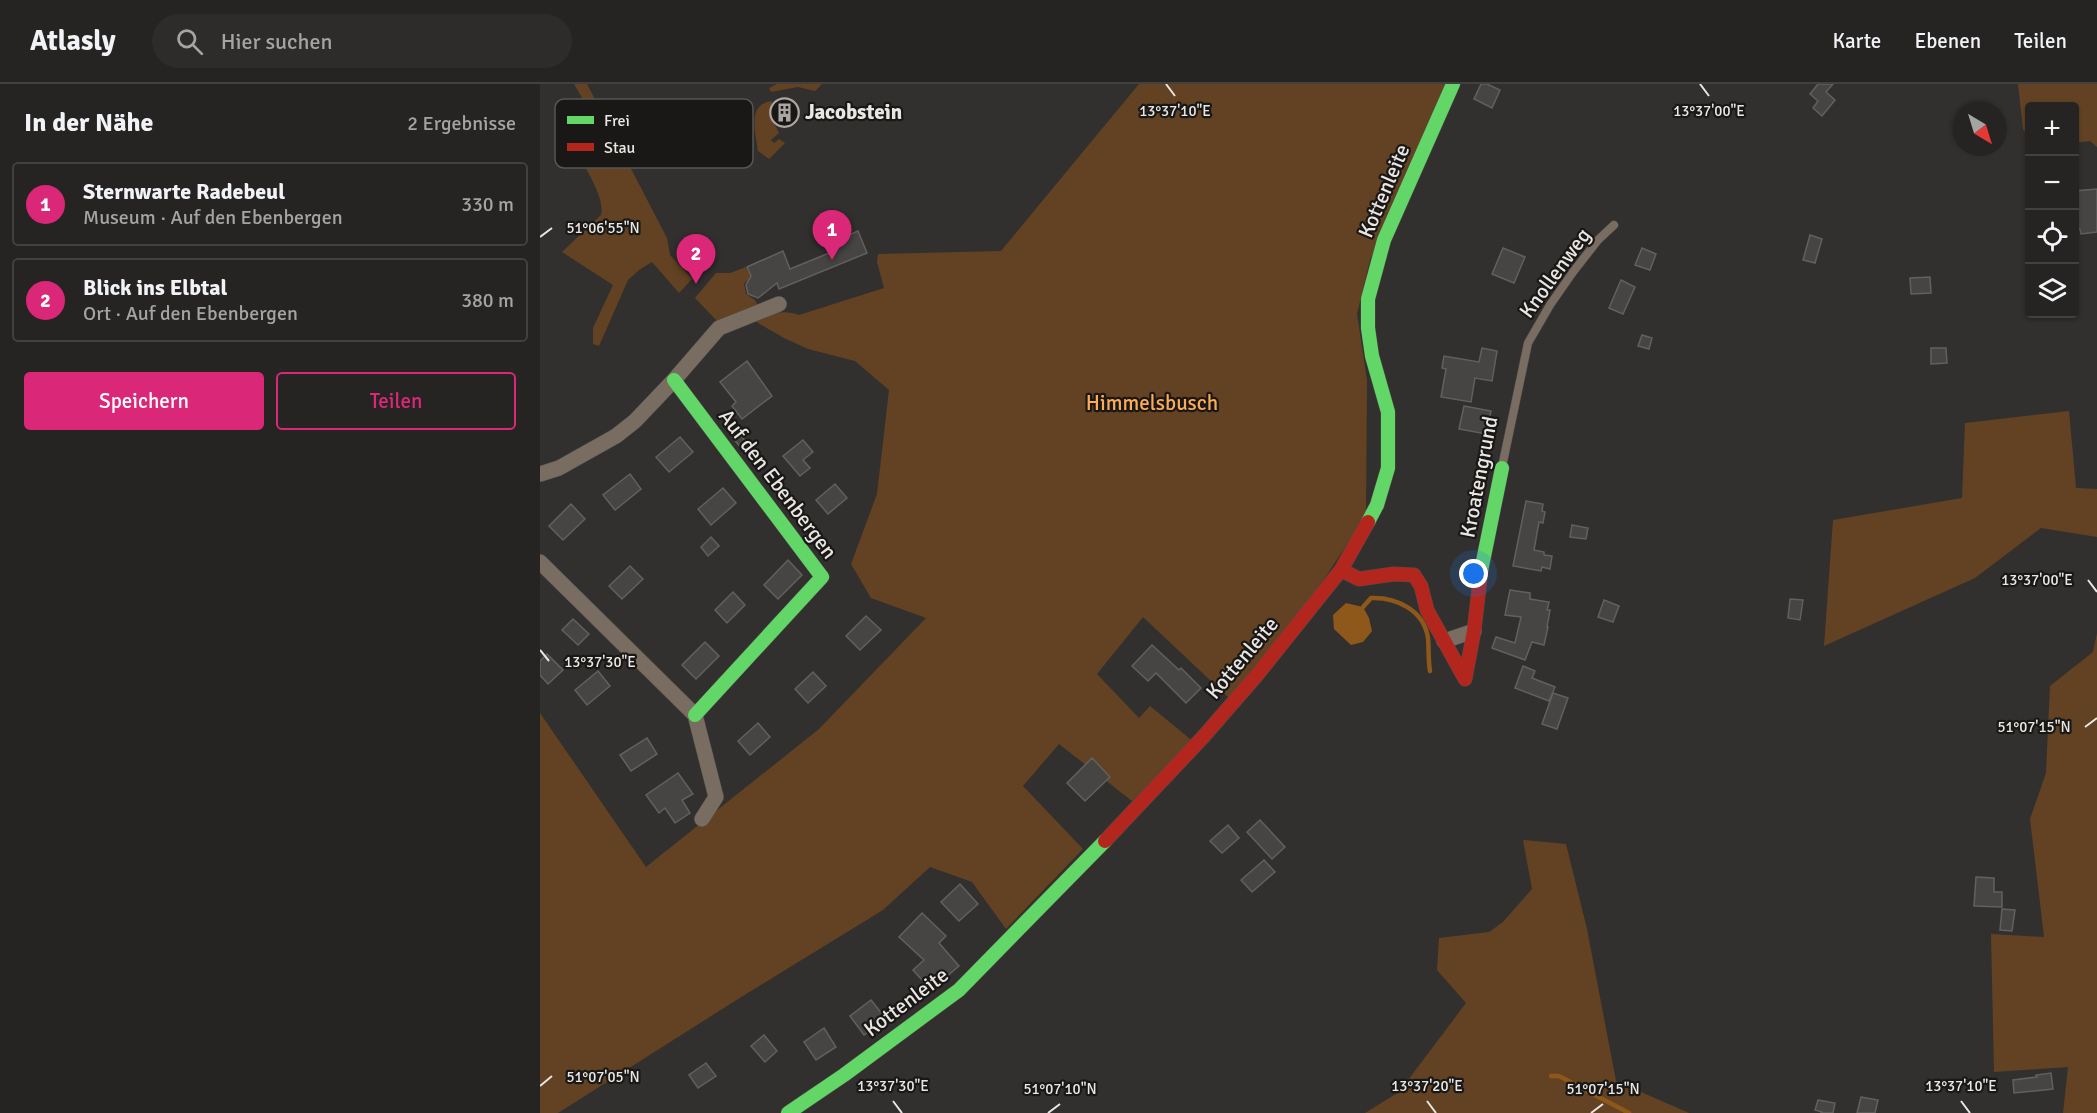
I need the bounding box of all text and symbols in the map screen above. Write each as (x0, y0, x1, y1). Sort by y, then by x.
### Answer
search box (152, 14, 572, 68)
text: Atlasly (30, 24, 116, 58)
icon: search (173, 25, 206, 58)
text: Hier suchen (221, 28, 332, 55)
text: Karte (1832, 28, 1881, 54)
text: Ebenen (1914, 28, 1981, 54)
text: Teilen (2014, 28, 2067, 54)
building icon: Jacobstein (768, 96, 800, 128)
legend (555, 99, 753, 168)
place label: Jacobstein (805, 99, 902, 125)
text: 13°37'10"E (1139, 102, 1211, 120)
text: 13°37'00"E (1673, 102, 1745, 120)
north arrow (1953, 102, 2007, 156)
map controls (2025, 102, 2079, 318)
button: + (2025, 102, 2079, 156)
text: In der Nähe (24, 107, 154, 139)
text: 2 Ergebnisse (407, 111, 516, 136)
text: Frei (604, 111, 630, 131)
text: Stau (604, 138, 635, 158)
street label: Kottenleite (1353, 140, 1415, 242)
button: − (2025, 156, 2079, 210)
text: Sternwarte Radebeul (83, 178, 285, 205)
text: 1 (40, 192, 51, 217)
text: 330 m (461, 192, 514, 217)
text: Museum · Auf den Ebenbergen (83, 205, 343, 230)
pin: 1 (812, 210, 852, 260)
button: locate (2025, 210, 2079, 264)
text: 51°06'55"N (566, 219, 640, 237)
street label: Knollenweg (1514, 223, 1596, 323)
pin: 2 (676, 234, 716, 284)
button: layers (2025, 264, 2079, 318)
text: Blick ins Elbtal (83, 274, 227, 301)
text: 2 (40, 288, 51, 313)
text: 380 m (461, 288, 514, 313)
text: Ort · Auf den Ebenbergen (83, 301, 298, 326)
button: Speichern (24, 372, 264, 430)
button: Teilen (276, 372, 516, 430)
park label: Himmelsbusch (1086, 390, 1218, 416)
street label: Auf den Ebenbergen (713, 404, 843, 564)
street label: Kroatengrund (1454, 414, 1504, 540)
your location (1459, 559, 1488, 588)
text: 13°37'00"E (2001, 571, 2073, 589)
street label: Kottenleite (1200, 612, 1284, 704)
text: 13°37'30"E (564, 653, 636, 671)
text: 51°07'15"N (1997, 718, 2071, 736)
street label: Kottenleite (859, 962, 953, 1042)
text: 51°07'05"N (566, 1068, 640, 1086)
text: 13°37'30"E (857, 1077, 929, 1095)
text: 13°37'20"E (1391, 1077, 1463, 1095)
text: 13°37'10"E (1925, 1077, 1997, 1095)
text: 51°07'10"N (1023, 1080, 1097, 1098)
text: 51°07'15"N (1566, 1080, 1640, 1098)

